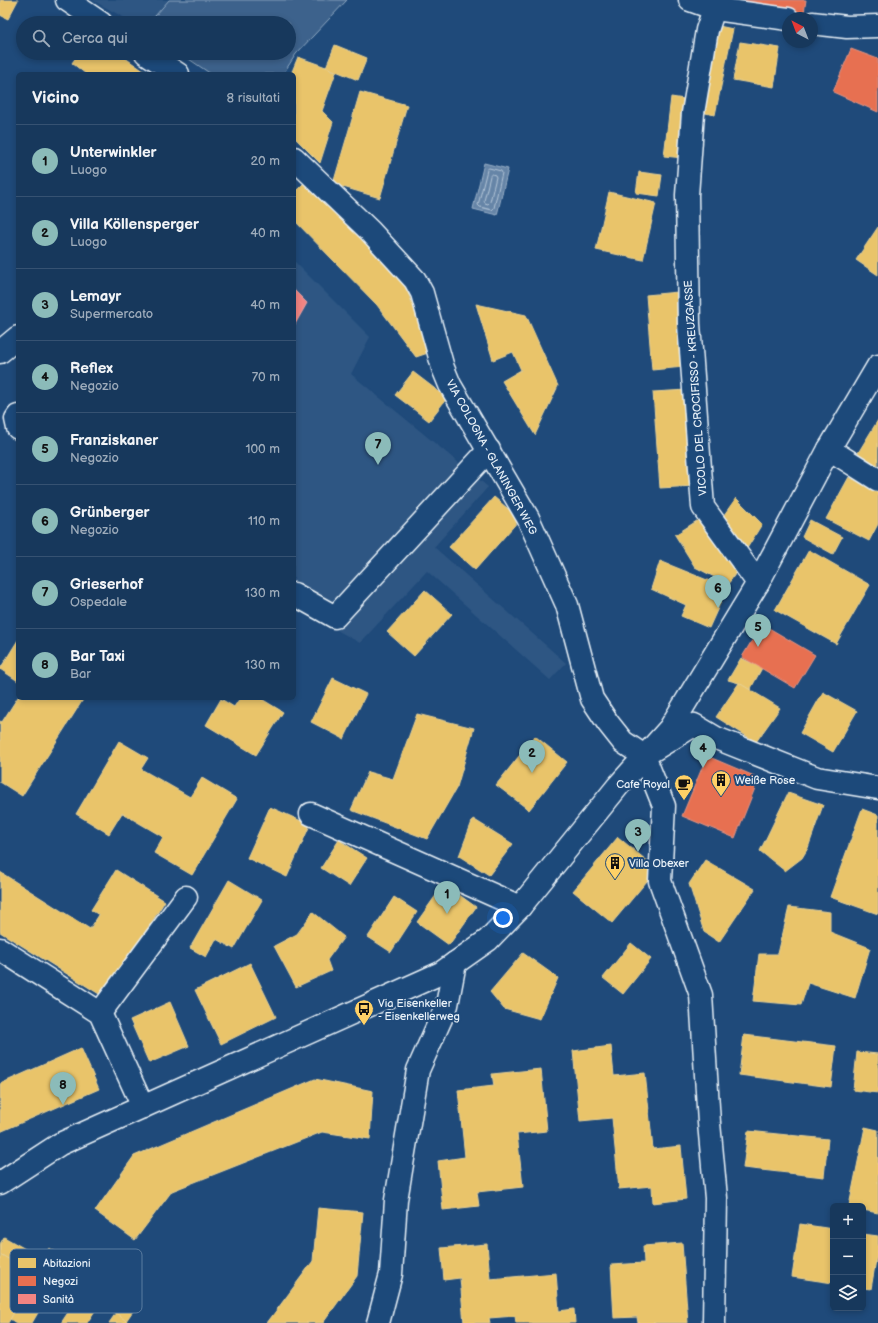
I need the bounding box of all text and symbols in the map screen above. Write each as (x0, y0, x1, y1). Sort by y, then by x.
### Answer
north arrow (782, 12, 818, 48)
search box (16, 16, 296, 60)
icon: search (30, 27, 52, 49)
text: Cerca qui (62, 29, 128, 48)
text: Vicino (32, 88, 79, 108)
text: 8 risultati (227, 90, 280, 106)
text: Unterwinkler (70, 143, 157, 162)
text: 1 (42, 153, 48, 169)
text: 20 m (250, 153, 280, 169)
text: Luogo (70, 162, 107, 178)
text: Villa Köllensperger (70, 215, 199, 234)
text: 2 (41, 225, 49, 241)
text: 40 m (250, 225, 280, 241)
text: Luogo (70, 234, 107, 250)
street label: VICOLO DEL CROCIFISSO - KREUZGASSE (681, 280, 710, 496)
text: Lemayr (70, 287, 121, 306)
text: 3 (41, 297, 49, 313)
text: 40 m (250, 297, 280, 313)
text: Supermercato (70, 306, 153, 322)
text: Reflex (70, 359, 113, 378)
text: 4 (41, 369, 49, 385)
text: 70 m (252, 369, 280, 385)
street label: VIA COLOGNA - GLANINGER WEG (443, 377, 540, 537)
text: Negozio (70, 378, 119, 394)
text: Franziskaner (70, 431, 158, 450)
pin: 7 (365, 432, 391, 465)
text: 5 (41, 441, 49, 457)
text: 100 m (245, 441, 280, 457)
text: Negozio (70, 450, 119, 466)
text: Grünberger (70, 503, 150, 522)
text: 6 (41, 513, 49, 529)
text: 110 m (248, 513, 280, 529)
text: Negozio (70, 522, 119, 538)
text: Grieserhof (70, 575, 143, 594)
pin: 6 (705, 575, 731, 608)
text: 7 (41, 585, 49, 601)
text: 130 m (245, 585, 280, 601)
text: Ospedale (70, 594, 127, 610)
pin: 5 (745, 614, 771, 647)
text: Bar Taxi (70, 647, 125, 666)
text: 8 (41, 657, 49, 673)
text: 130 m (245, 657, 280, 673)
text: Bar (70, 666, 91, 682)
pin: 4 (690, 735, 716, 768)
pin: 2 (519, 740, 545, 773)
building icon: Weiße Rose (710, 769, 732, 797)
cafe icon: Cafe Royal (673, 773, 695, 801)
place label: Weiße Rose (735, 774, 796, 787)
place label: Cafe Royal (616, 778, 670, 791)
pin: 3 (625, 819, 651, 852)
building icon: Villa Obexer (604, 852, 626, 880)
place label: Villa Obexer (629, 857, 690, 870)
pin: 1 (434, 881, 460, 914)
your location (493, 908, 513, 928)
place label: Via Eisenkeller - Eisenkellerweg (378, 997, 460, 1023)
bus stop icon: Via Eisenkeller - Eisenkellerweg (353, 998, 375, 1026)
pin: 8 (50, 1072, 76, 1105)
map controls (830, 1203, 866, 1311)
button: + (830, 1203, 866, 1239)
button: − (830, 1239, 866, 1275)
legend (10, 1249, 142, 1313)
text: Abitazioni (43, 1257, 91, 1270)
text: Negozi (43, 1275, 78, 1288)
button: layers (830, 1275, 866, 1311)
text: Sanità (43, 1293, 74, 1306)

